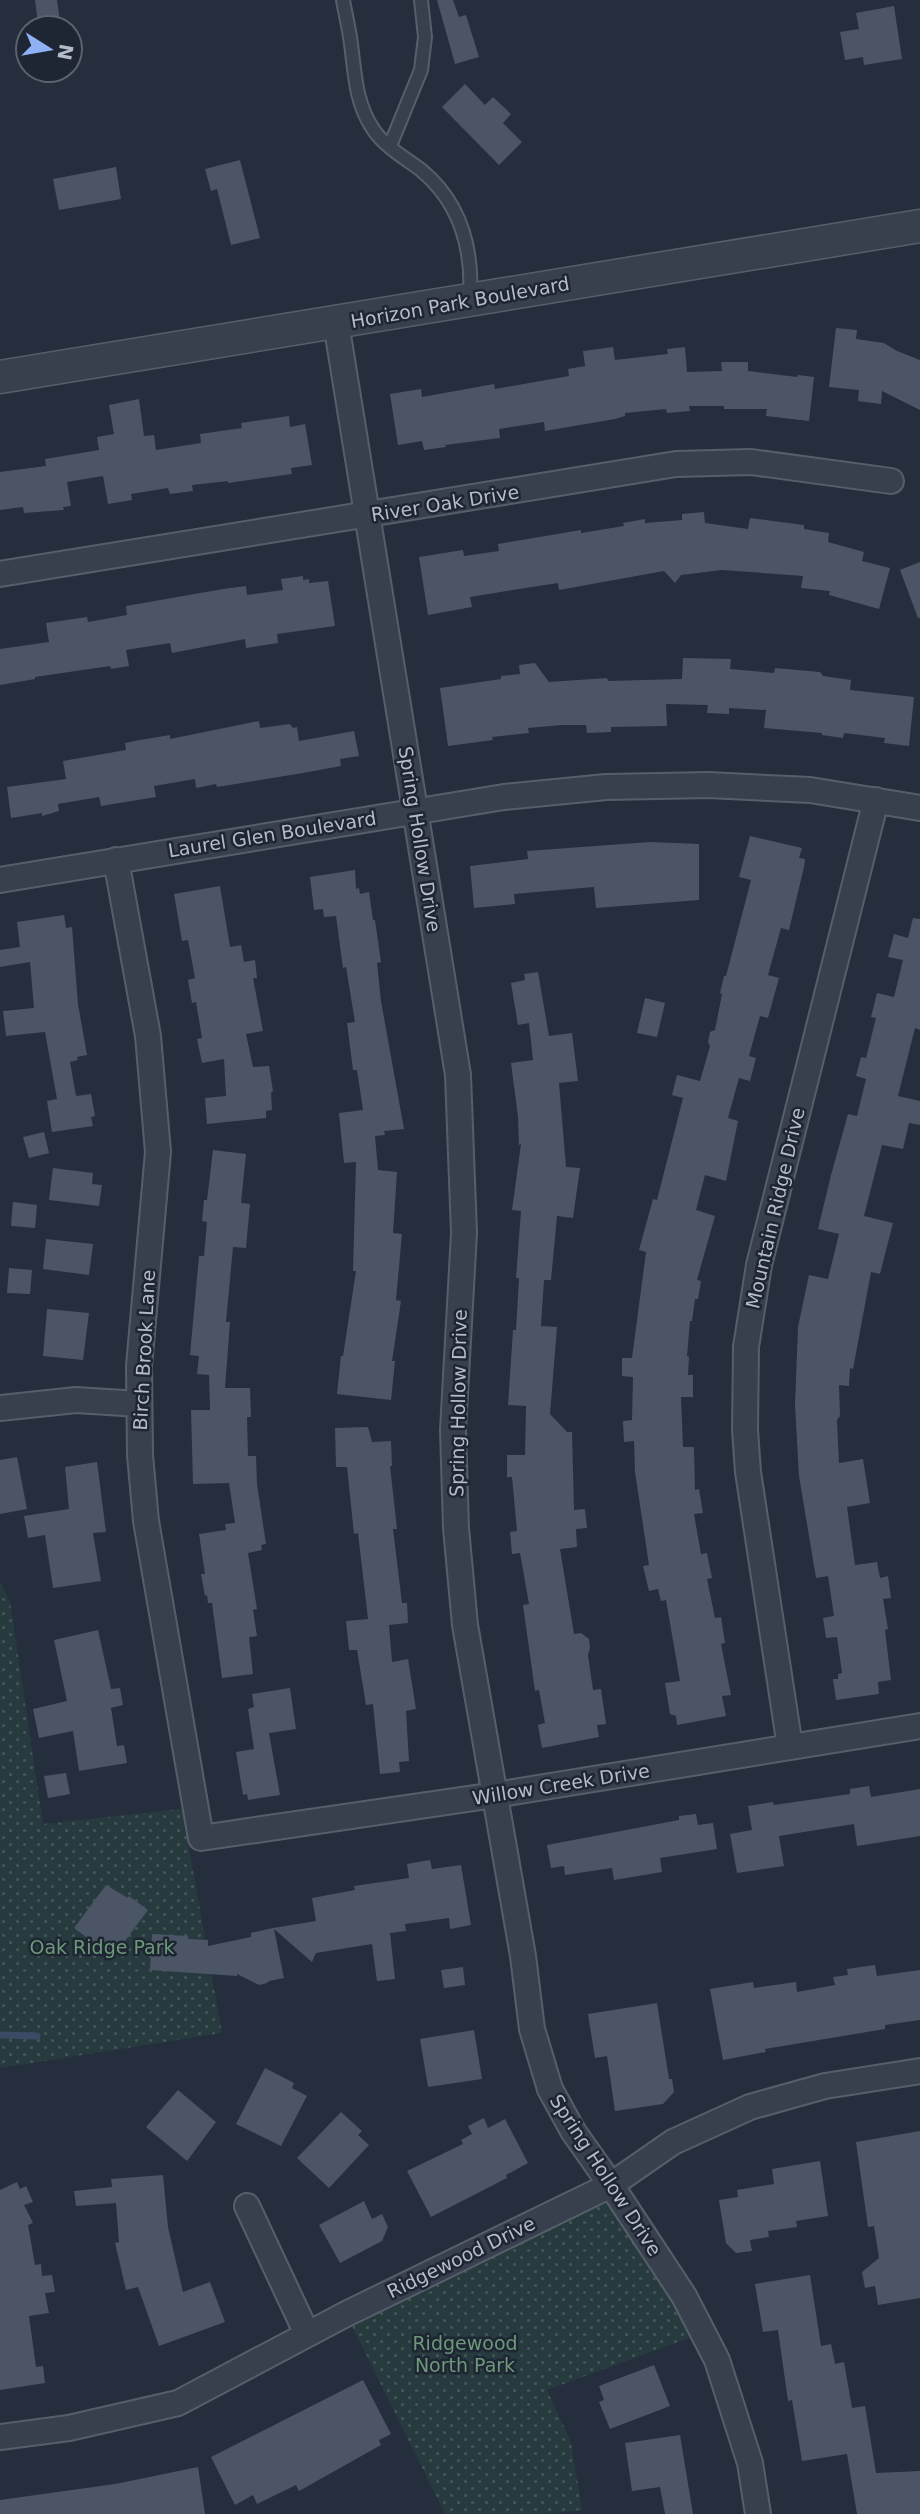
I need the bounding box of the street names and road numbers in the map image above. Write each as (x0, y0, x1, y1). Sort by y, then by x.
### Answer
street label: Horizon Park Boulevard (349, 272, 571, 332)
street label: River Oak Drive (369, 480, 521, 526)
street label: Spring Hollow Drive (394, 745, 446, 933)
street label: Laurel Glen Boulevard (166, 807, 378, 861)
street label: Mountain Ridge Drive (741, 1105, 809, 1311)
street label: Birch Brook Lane (129, 1269, 159, 1431)
street label: Spring Hollow Drive (445, 1309, 471, 1497)
street label: Willow Creek Drive (471, 1759, 651, 1809)
street label: Spring Hollow Drive (546, 2090, 666, 2260)
street label: Ridgewood Drive (383, 2212, 539, 2302)

